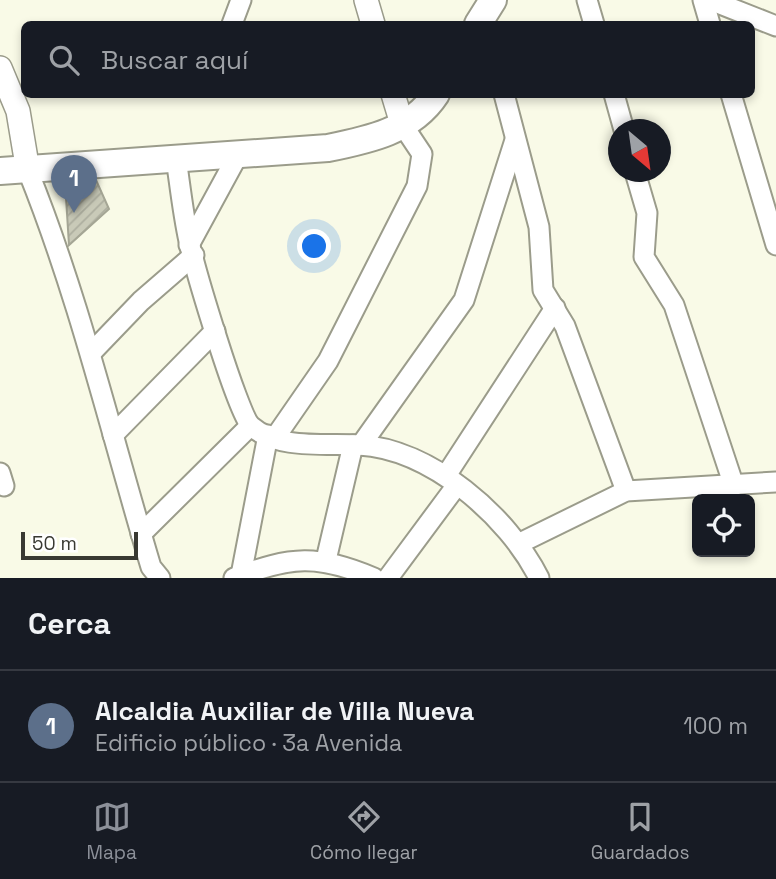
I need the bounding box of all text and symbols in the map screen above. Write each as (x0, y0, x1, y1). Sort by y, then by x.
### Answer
search box (21, 21, 755, 98)
icon: search (45, 41, 83, 79)
text: Buscar aquí (101, 43, 248, 77)
north arrow (608, 119, 671, 182)
pin: 1 (51, 155, 97, 213)
your location (297, 229, 331, 263)
map controls (692, 494, 755, 557)
button: locate (692, 494, 755, 557)
scale bar (21, 529, 138, 561)
text: 50 m (32, 531, 77, 556)
text: Cerca (28, 604, 111, 643)
text: Alcaldia Auxiliar de Villa Nueva (95, 694, 474, 728)
text: 1 (46, 711, 56, 741)
text: 100 m (683, 711, 748, 741)
text: Edificio público · 3a Avenida (95, 728, 402, 758)
tab: Mapa (86, 798, 137, 865)
tab: Cómo llegar (310, 798, 418, 865)
tab: Guardados (591, 798, 690, 865)

